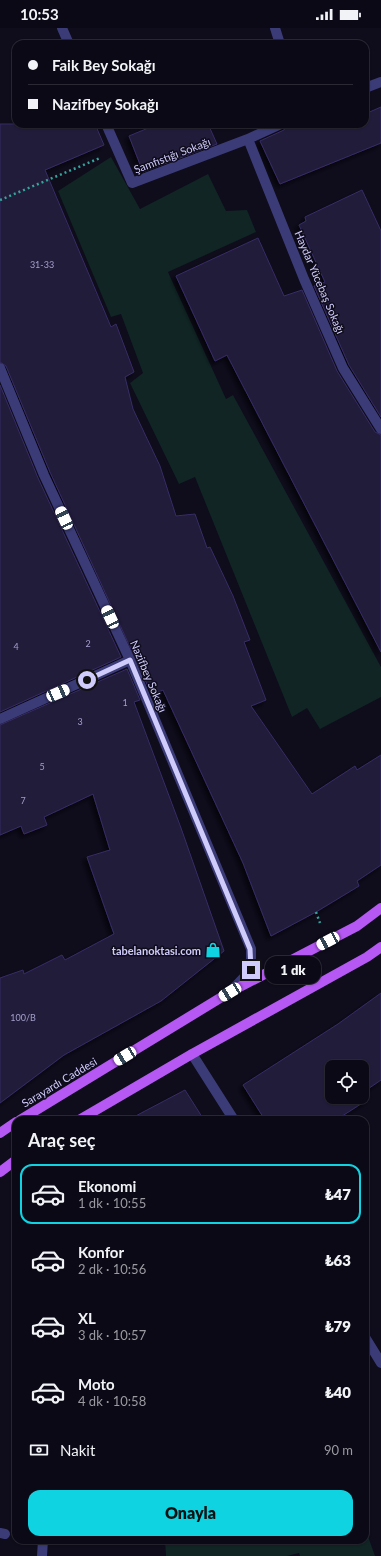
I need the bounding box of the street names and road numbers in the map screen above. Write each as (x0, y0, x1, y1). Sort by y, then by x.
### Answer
street label: Şamfıstığı Sokağı (132, 134, 212, 176)
street label: Haydar Yücebaş Sokağı (292, 229, 348, 335)
street label: Nazifbey Sokağı (128, 638, 170, 714)
street label: Sarayardı Caddesi (19, 1054, 99, 1110)

